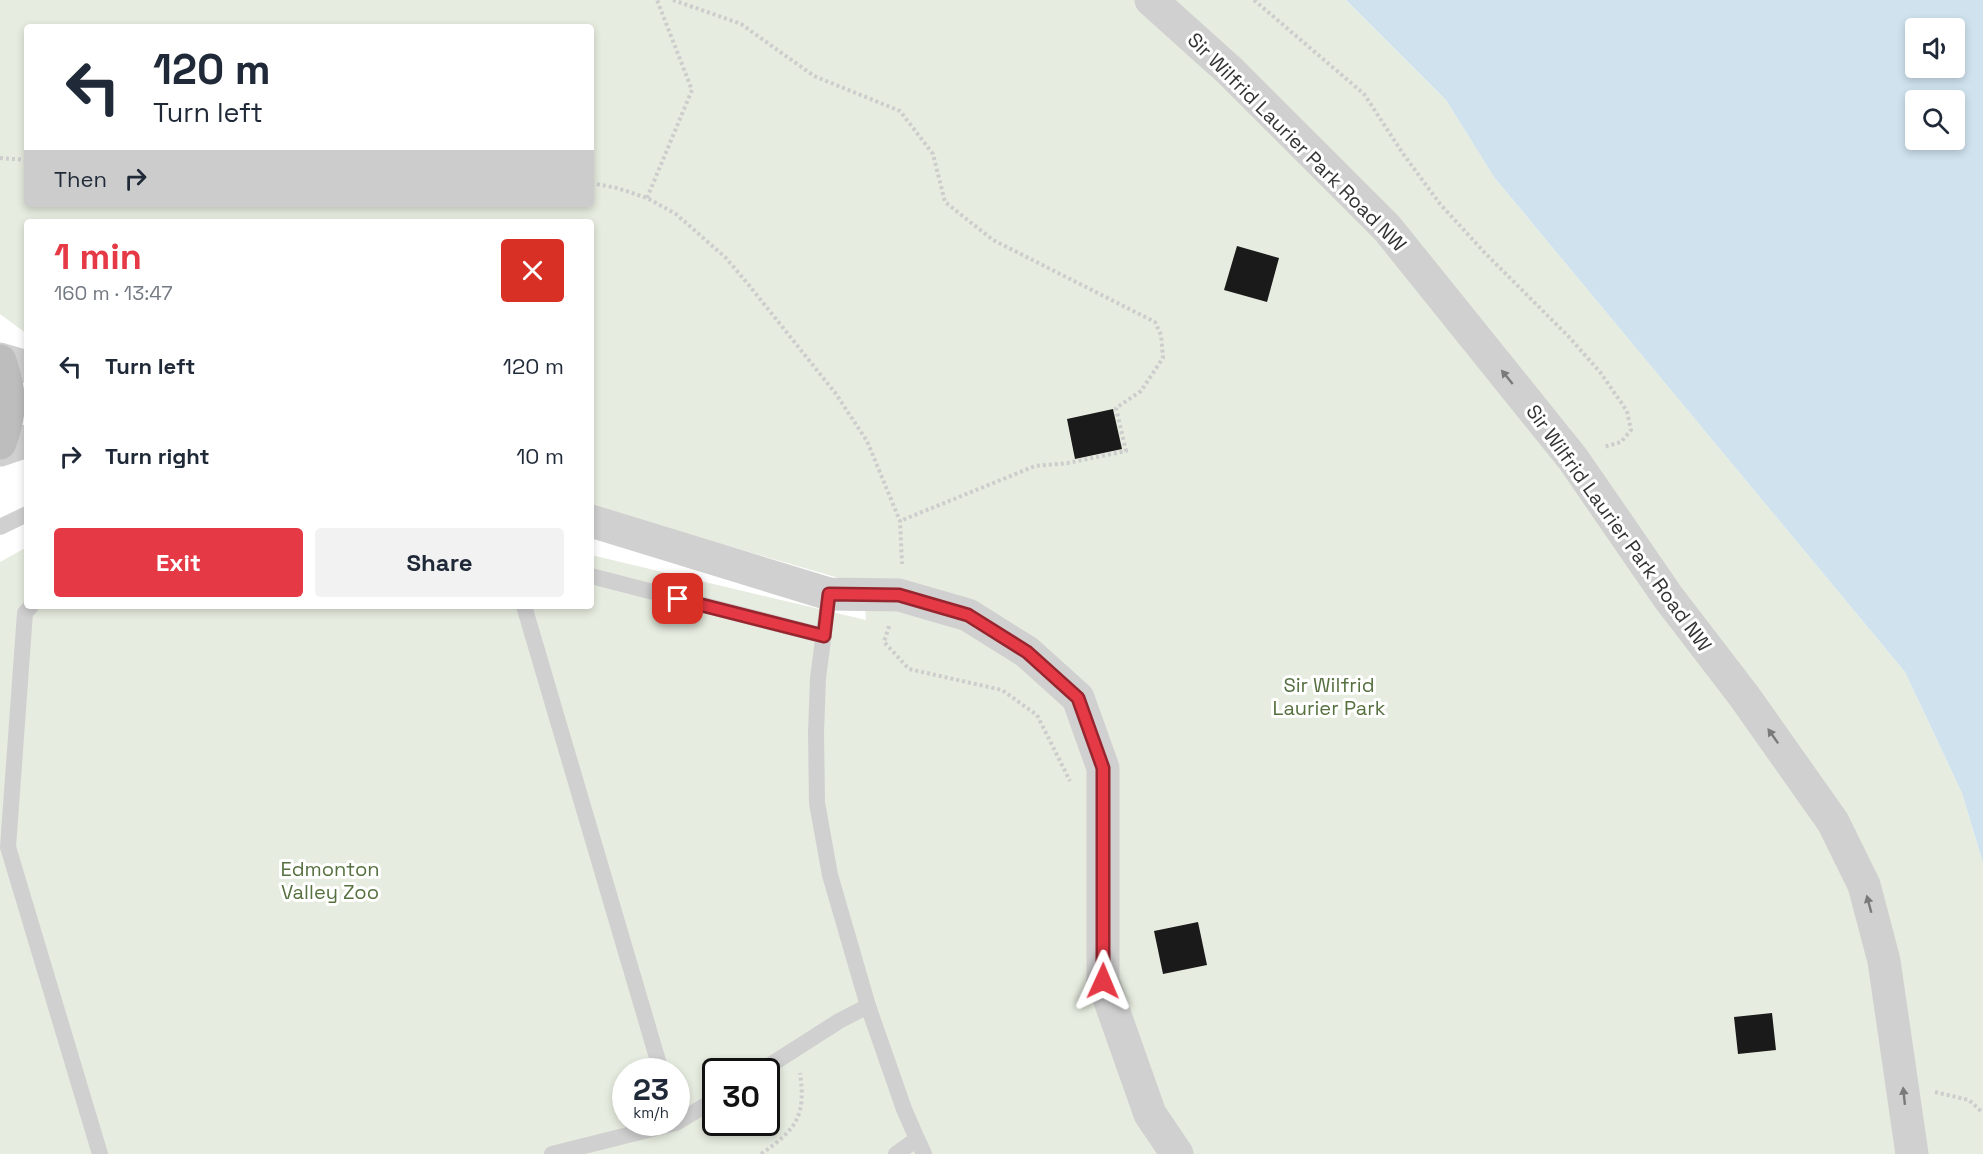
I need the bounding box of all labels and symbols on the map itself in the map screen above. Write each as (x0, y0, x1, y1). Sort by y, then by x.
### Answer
street label: Sir Wilfrid Laurier Park Road NW (1182, 27, 1412, 257)
one-way arrow (1501, 370, 1514, 385)
street label: Sir Wilfrid Laurier Park Road NW (1520, 399, 1718, 657)
pin (652, 573, 703, 624)
park label: Sir Wilfrid Laurier Park (1273, 672, 1386, 721)
one-way arrow (1767, 729, 1779, 745)
park label: Edmonton Valley Zoo (280, 856, 380, 905)
one-way arrow (1863, 895, 1873, 914)
position arrow (1071, 949, 1135, 1013)
speed limit sign: 30 (702, 1058, 780, 1136)
one-way arrow (1899, 1086, 1909, 1105)

